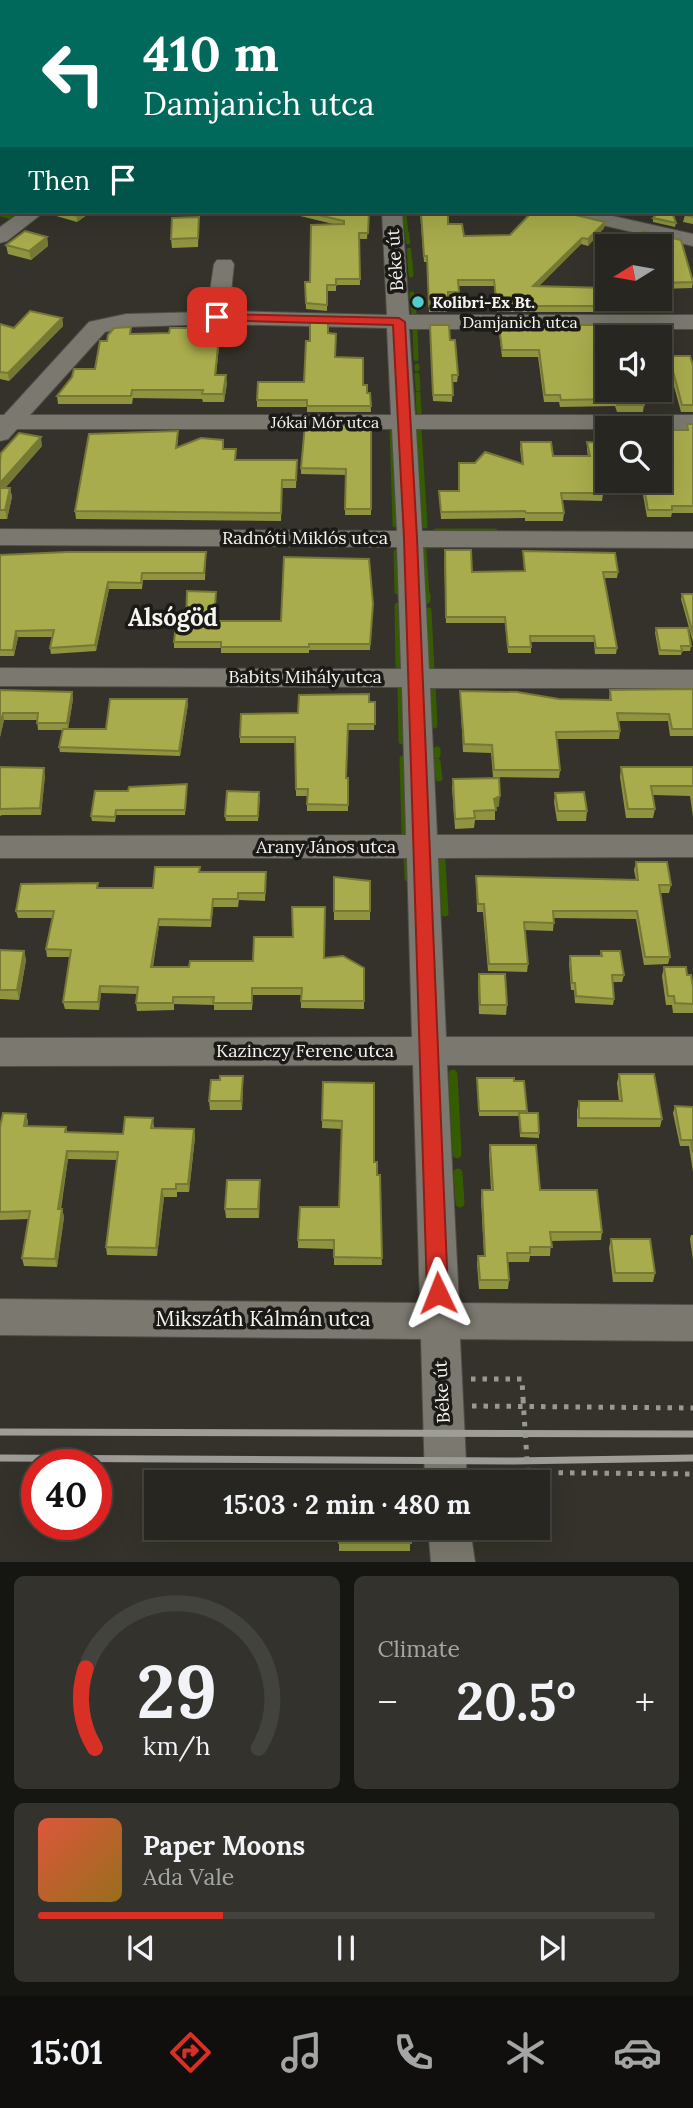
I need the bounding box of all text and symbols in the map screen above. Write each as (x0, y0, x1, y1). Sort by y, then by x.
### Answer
text: 410 m (143, 22, 279, 84)
icon: left (28, 28, 119, 119)
text: Damjanich utca (143, 83, 375, 124)
icon: arrive (104, 161, 142, 199)
text: Then (28, 164, 90, 197)
street label: Béke út (381, 228, 408, 292)
north arrow (595, 234, 672, 312)
map controls (595, 234, 672, 493)
pin (187, 287, 247, 347)
place label: Kolibri-Ex Bt. (432, 292, 535, 312)
marker: Kolibri-Ex Bt. (410, 294, 426, 310)
icon: arrive (198, 298, 236, 336)
street label: Damjanich utca (462, 312, 578, 332)
button: sound (595, 325, 672, 402)
street label: Jókai Mór utca (270, 412, 379, 432)
button: search (595, 416, 672, 493)
street label: Radnóti Miklós utca (222, 526, 388, 549)
district label: Alsógöd (128, 602, 218, 633)
street label: Babits Mihály utca (228, 665, 382, 688)
street label: Arany János utca (255, 835, 396, 858)
street label: Kazinczy Ferenc utca (216, 1039, 394, 1062)
position arrow (401, 1256, 475, 1330)
street label: Mikszáth Kálmán utca (155, 1305, 371, 1332)
street label: Béke út (428, 1360, 455, 1424)
speed limit sign: 40 (21, 1449, 112, 1540)
text: 15:03 · 2 min · 480 m (223, 1488, 471, 1521)
text: Climate (378, 1634, 460, 1663)
text: 29 (136, 1646, 217, 1739)
text: 20.5° (456, 1668, 576, 1734)
text: − (378, 1678, 398, 1726)
text: + (635, 1678, 655, 1726)
text: km/h (143, 1730, 211, 1762)
text: Paper Moons (143, 1829, 305, 1862)
text: Ada Vale (143, 1862, 234, 1891)
icon: previous (122, 1929, 160, 1967)
icon: pause (327, 1929, 365, 1967)
icon: next (533, 1929, 571, 1967)
icon: directions (166, 2028, 215, 2077)
icon: music (277, 2028, 326, 2077)
icon: phone (389, 2028, 438, 2077)
icon: climate (501, 2028, 550, 2077)
icon: car (613, 2028, 662, 2077)
text: 15:01 (31, 2032, 103, 2073)

